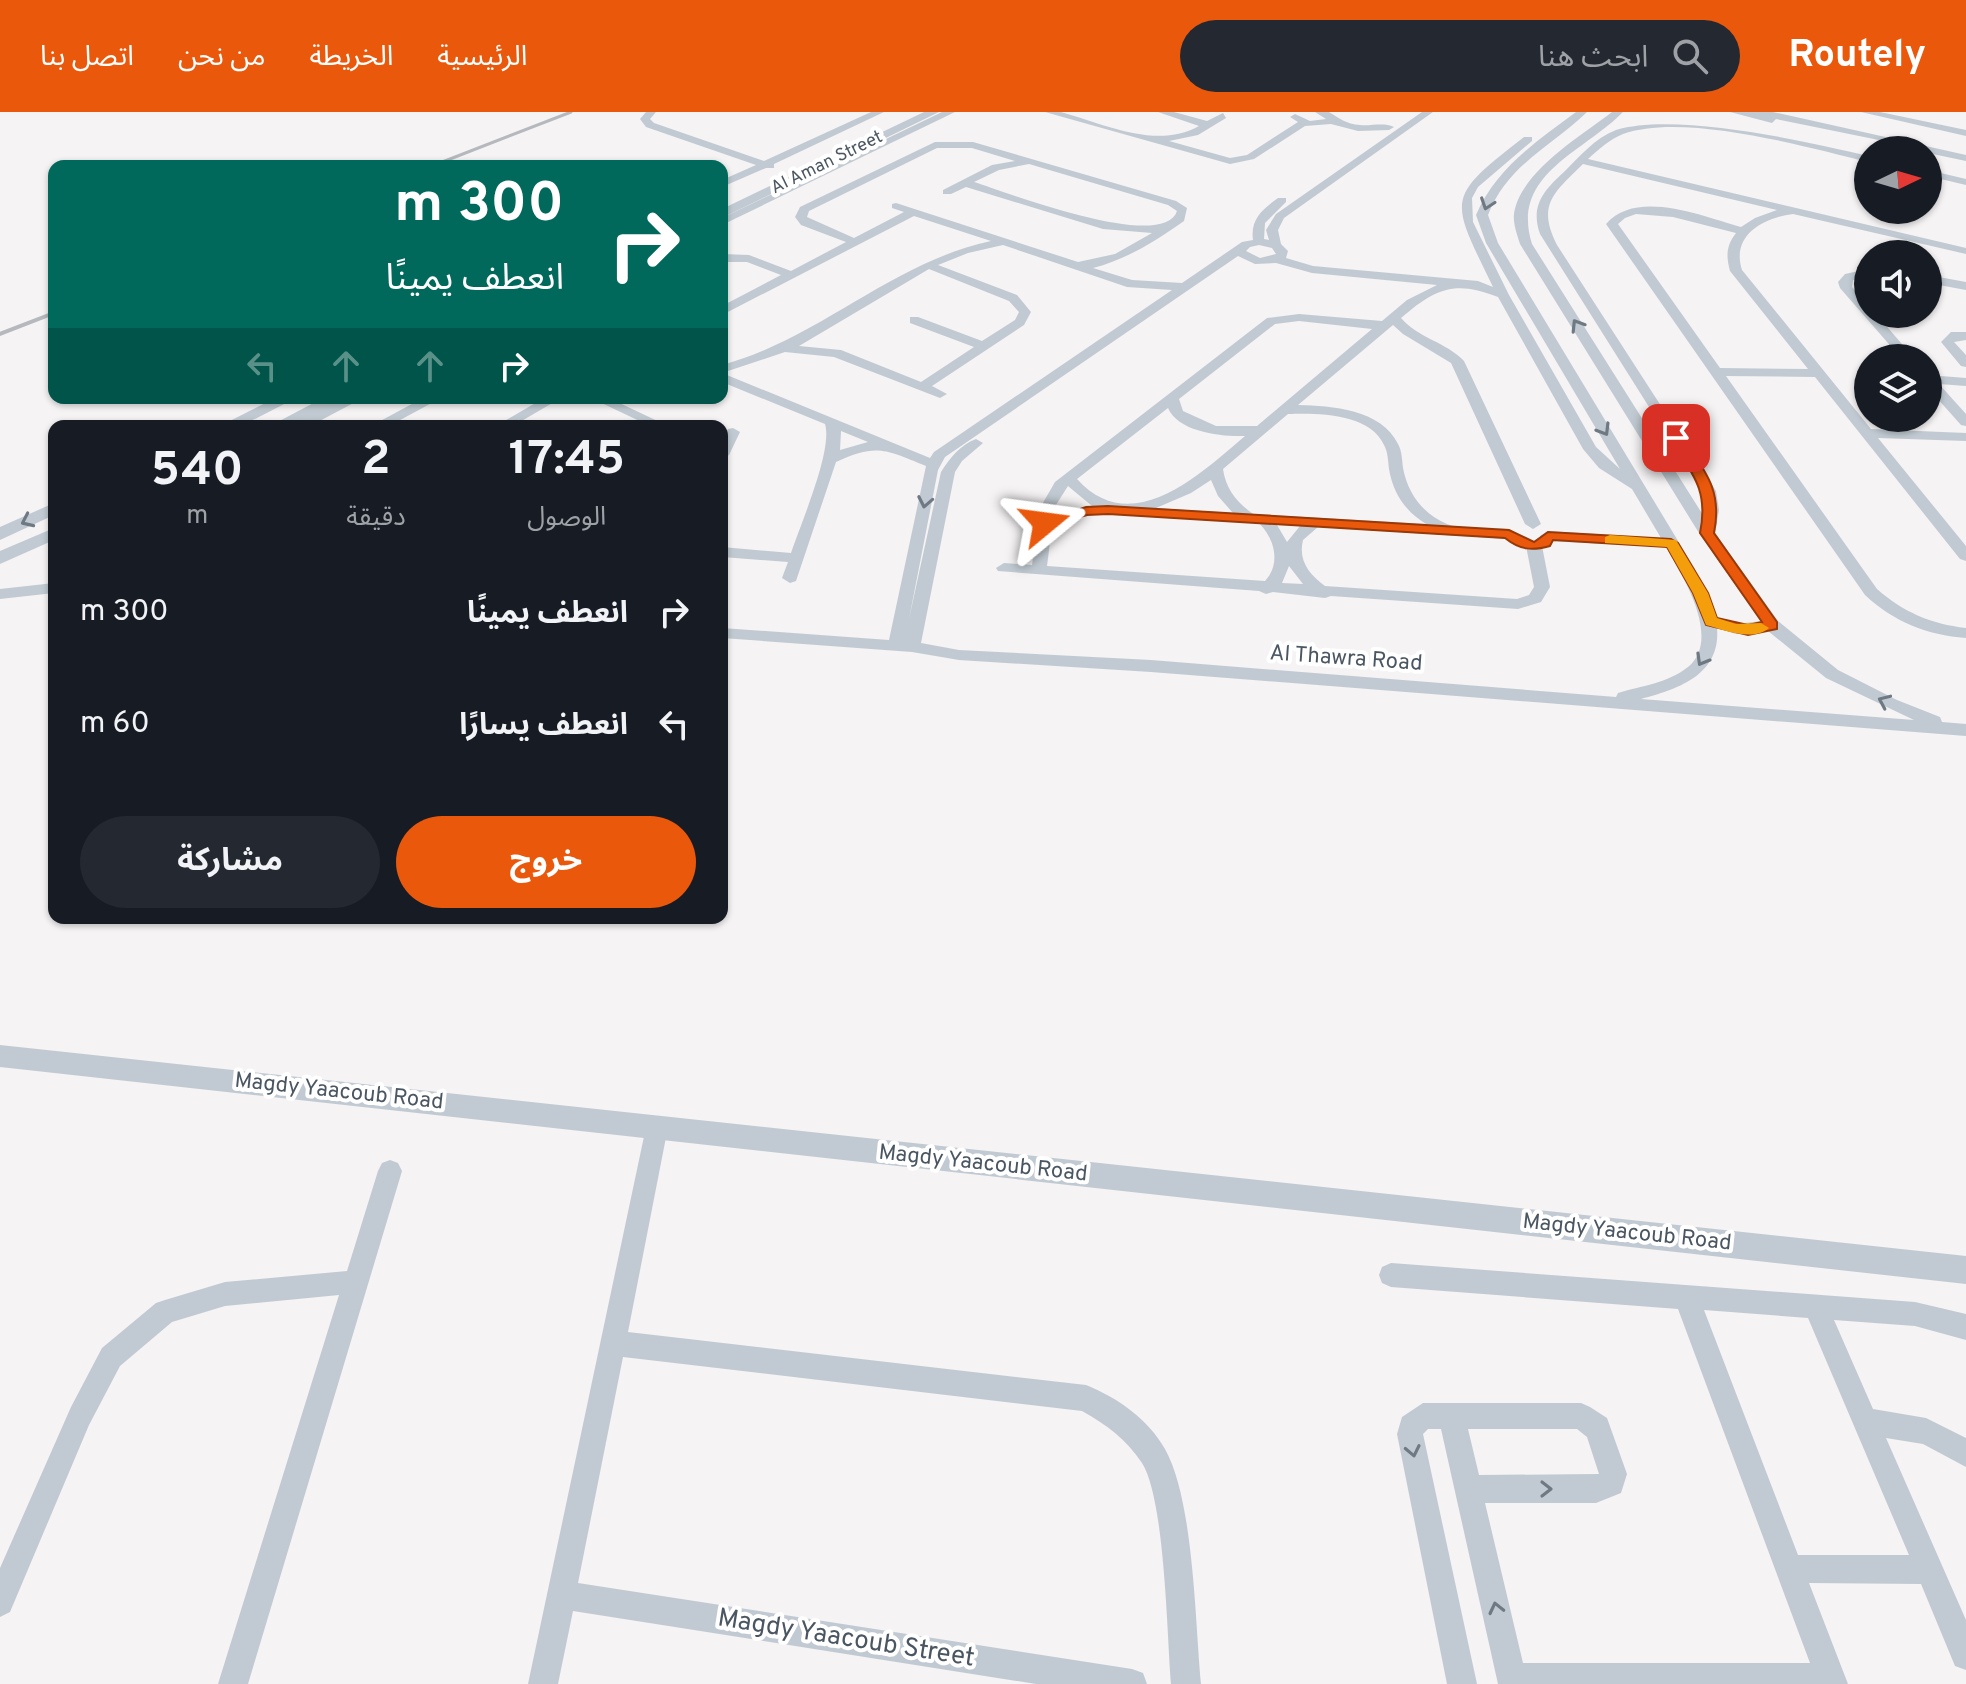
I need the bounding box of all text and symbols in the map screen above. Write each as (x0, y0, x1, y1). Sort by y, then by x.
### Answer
search box (1180, 20, 1740, 92)
text: Routely (1788, 32, 1926, 81)
icon: search (1668, 34, 1712, 78)
text: اتصل بنا (40, 40, 134, 76)
text: من نحن (178, 40, 265, 76)
text: الخريطة (309, 40, 393, 76)
text: الرئيسية (437, 40, 527, 76)
text: ابحث هنا (1538, 40, 1648, 77)
street label: Al Aman Street (767, 126, 887, 200)
north arrow (1854, 136, 1942, 224)
map controls (1854, 136, 1942, 432)
text: 300 m (394, 171, 564, 241)
icon: right (592, 192, 696, 296)
one-way arrow (1481, 196, 1497, 210)
button: sound (1854, 240, 1942, 328)
text: انعطف يمينًا (386, 257, 564, 303)
one-way arrow (1571, 319, 1586, 334)
icon: left (240, 344, 284, 388)
icon: ahead (324, 344, 368, 388)
icon: ahead (408, 344, 452, 388)
icon: right (492, 344, 536, 388)
button: layers (1854, 344, 1942, 432)
pin (1642, 404, 1710, 472)
icon: arrive (1654, 416, 1698, 460)
one-way arrow (1594, 421, 1610, 436)
text: 2 (361, 431, 391, 491)
text: 17:45 (508, 431, 625, 491)
text: 540 (151, 442, 244, 502)
position arrow (1003, 481, 1087, 565)
one-way arrow (917, 494, 934, 508)
text: m (186, 500, 208, 533)
text: دقيقة (346, 502, 406, 535)
text: الوصول (527, 502, 606, 535)
one-way arrow (21, 511, 35, 527)
icon: right (652, 590, 696, 634)
text: 300 m (80, 594, 169, 631)
text: انعطف يمينًا (467, 596, 628, 633)
street label: Al Thawra Road (1269, 640, 1423, 678)
one-way arrow (1697, 652, 1712, 666)
one-way arrow (1878, 695, 1892, 711)
icon: left (652, 702, 696, 746)
text: 60 m (80, 706, 150, 743)
text: انعطف يسارًا (459, 708, 628, 745)
button: مشاركة (80, 816, 380, 908)
button: خروج (396, 816, 696, 908)
street label: Magdy Yaacoub Road (233, 1068, 445, 1116)
street label: Magdy Yaacoub Road (877, 1140, 1089, 1188)
street label: Magdy Yaacoub Road (1521, 1209, 1733, 1257)
one-way arrow (1404, 1443, 1421, 1457)
one-way arrow (1540, 1480, 1553, 1498)
street label: Magdy Yaacoub Street (715, 1602, 977, 1676)
one-way arrow (1488, 1602, 1505, 1615)

